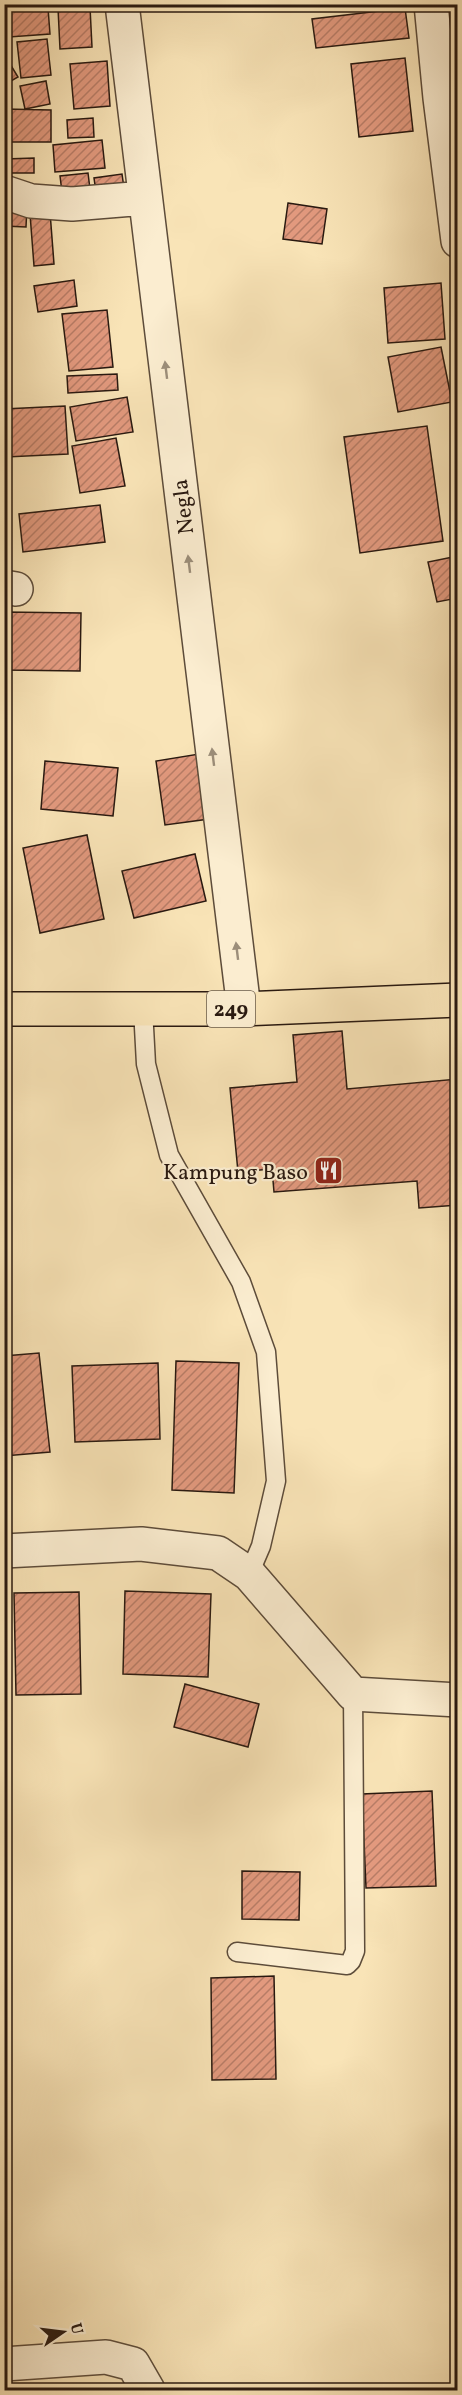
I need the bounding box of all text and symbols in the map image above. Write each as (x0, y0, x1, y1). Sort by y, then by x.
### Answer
one-way arrow (161, 360, 170, 379)
street label: Negla (166, 477, 203, 536)
one-way arrow (185, 554, 194, 573)
one-way arrow (209, 748, 218, 767)
one-way arrow (232, 941, 242, 960)
road number: 249 (207, 991, 255, 1027)
restaurant icon: Kampung Baso (313, 1155, 345, 1187)
place label: Kampung Baso (163, 1158, 308, 1189)
north arrow (33, 2302, 93, 2362)
text: U (64, 2321, 88, 2337)

